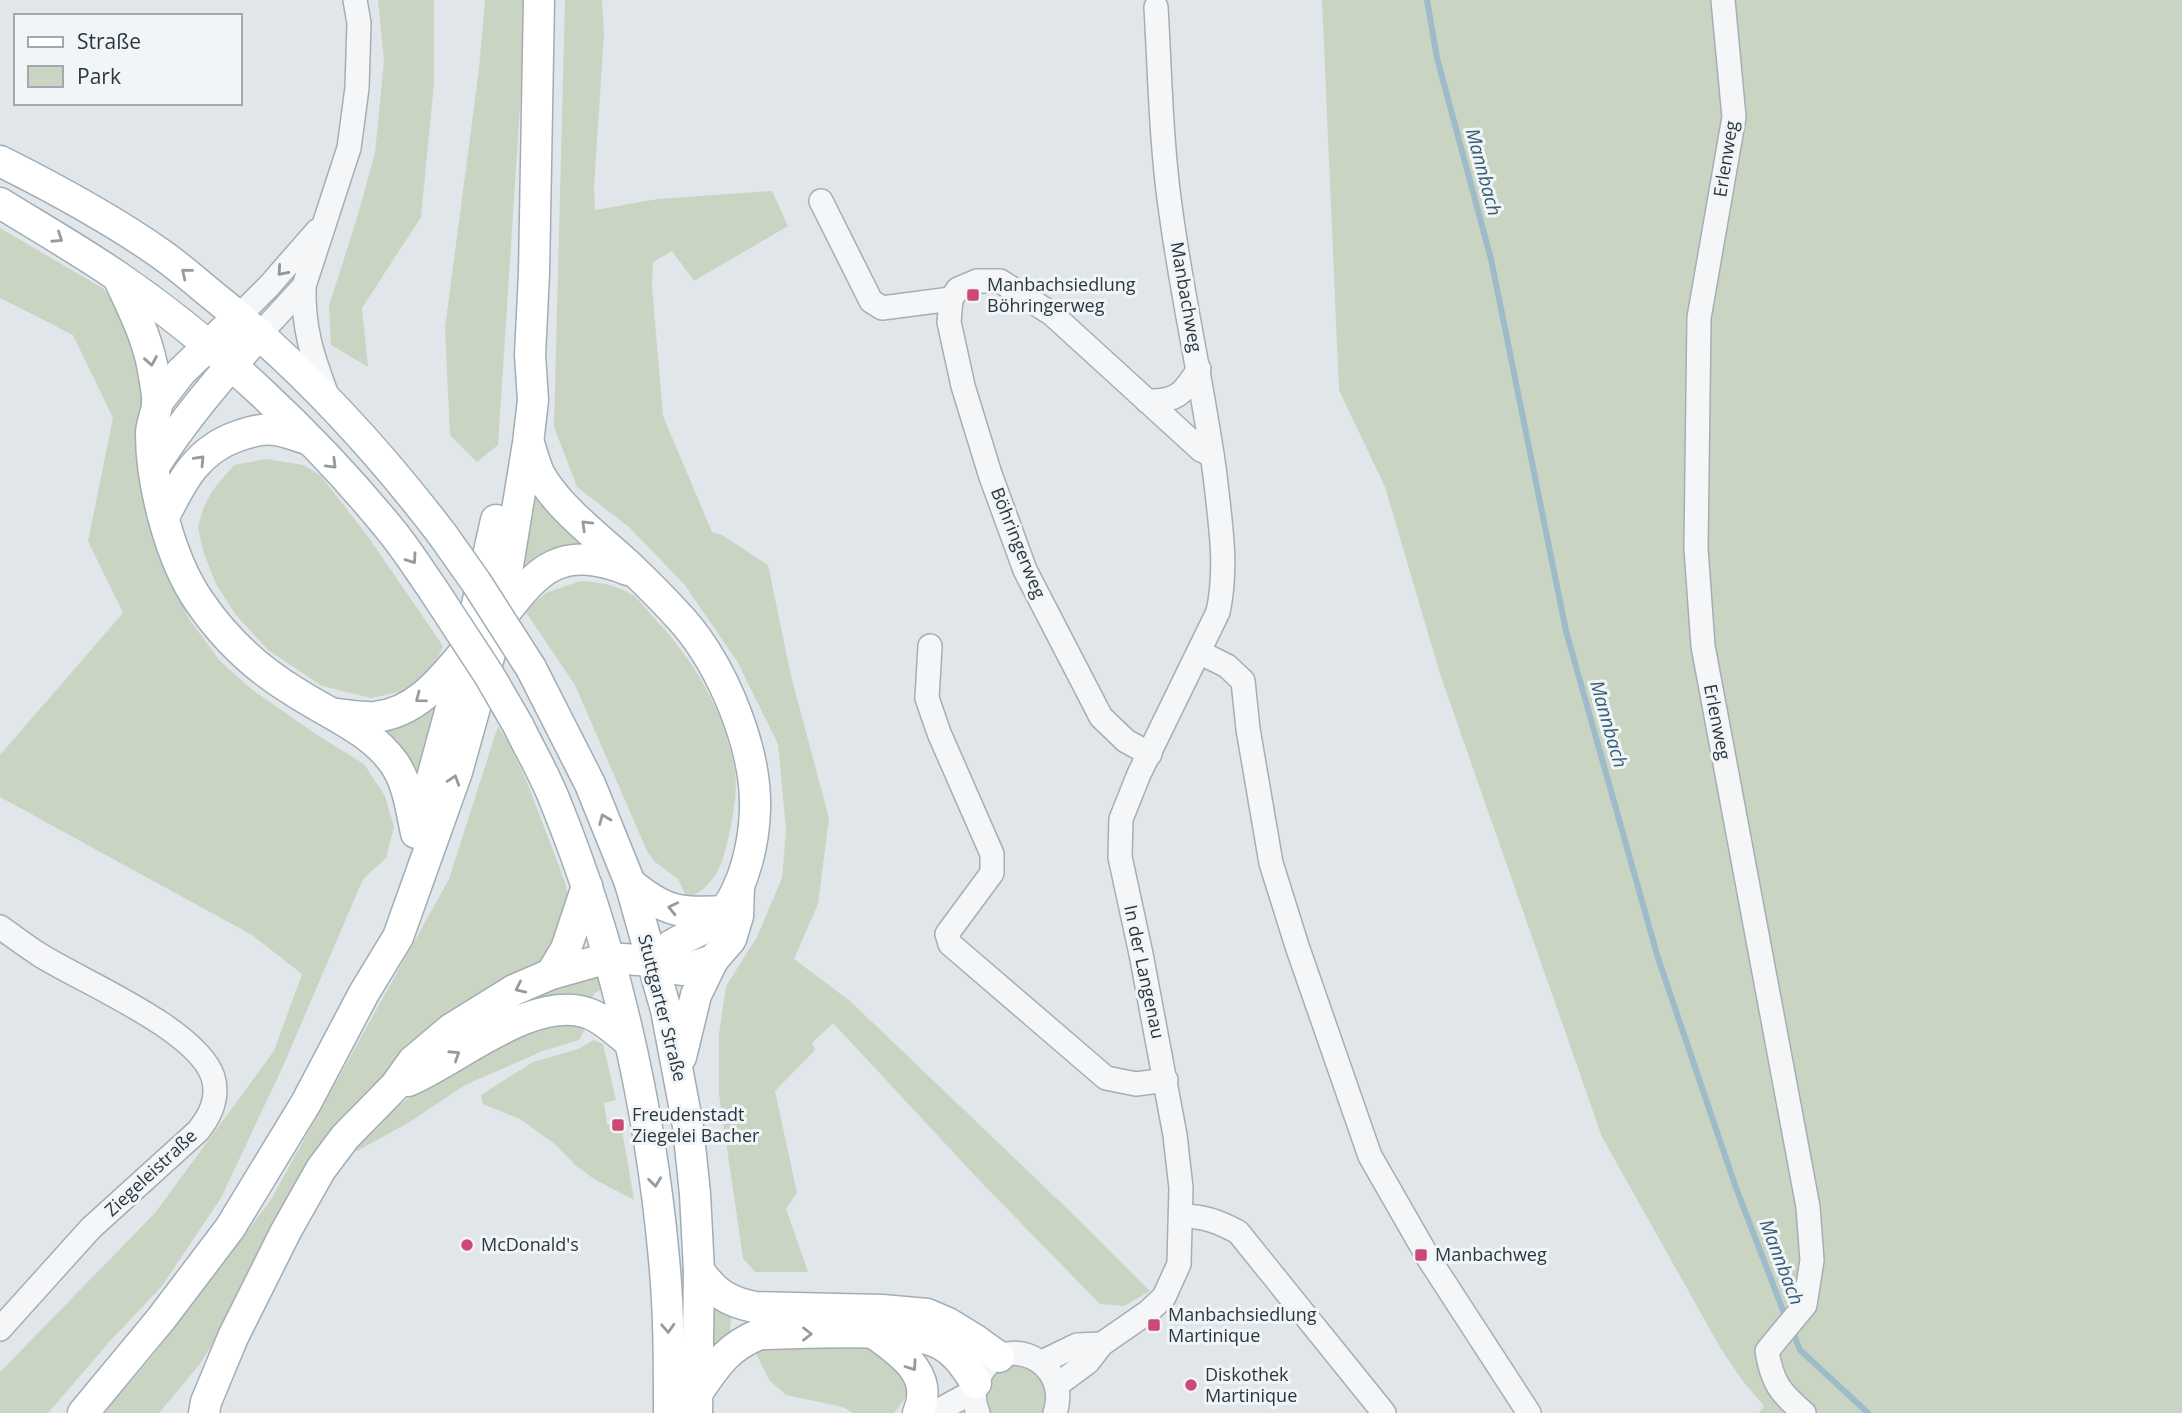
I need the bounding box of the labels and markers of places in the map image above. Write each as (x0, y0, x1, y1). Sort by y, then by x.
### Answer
place label: Manbachsiedlung Böhringerweg (987, 272, 1136, 317)
marker: Manbachsiedlung Böhringerweg (965, 287, 981, 303)
place label: Freudenstadt Ziegelei Bacher (632, 1102, 760, 1147)
marker: Freudenstadt Ziegelei Bacher (610, 1117, 626, 1133)
place label: McDonald's (481, 1232, 579, 1256)
marker: McDonald's (459, 1237, 475, 1253)
place label: Manbachweg (1435, 1242, 1547, 1266)
marker: Manbachweg (1413, 1247, 1429, 1263)
place label: Manbachsiedlung Martinique (1168, 1302, 1317, 1347)
marker: Manbachsiedlung Martinique (1146, 1317, 1162, 1333)
place label: Diskothek Martinique (1205, 1362, 1297, 1407)
marker: Diskothek Martinique (1183, 1377, 1199, 1393)

